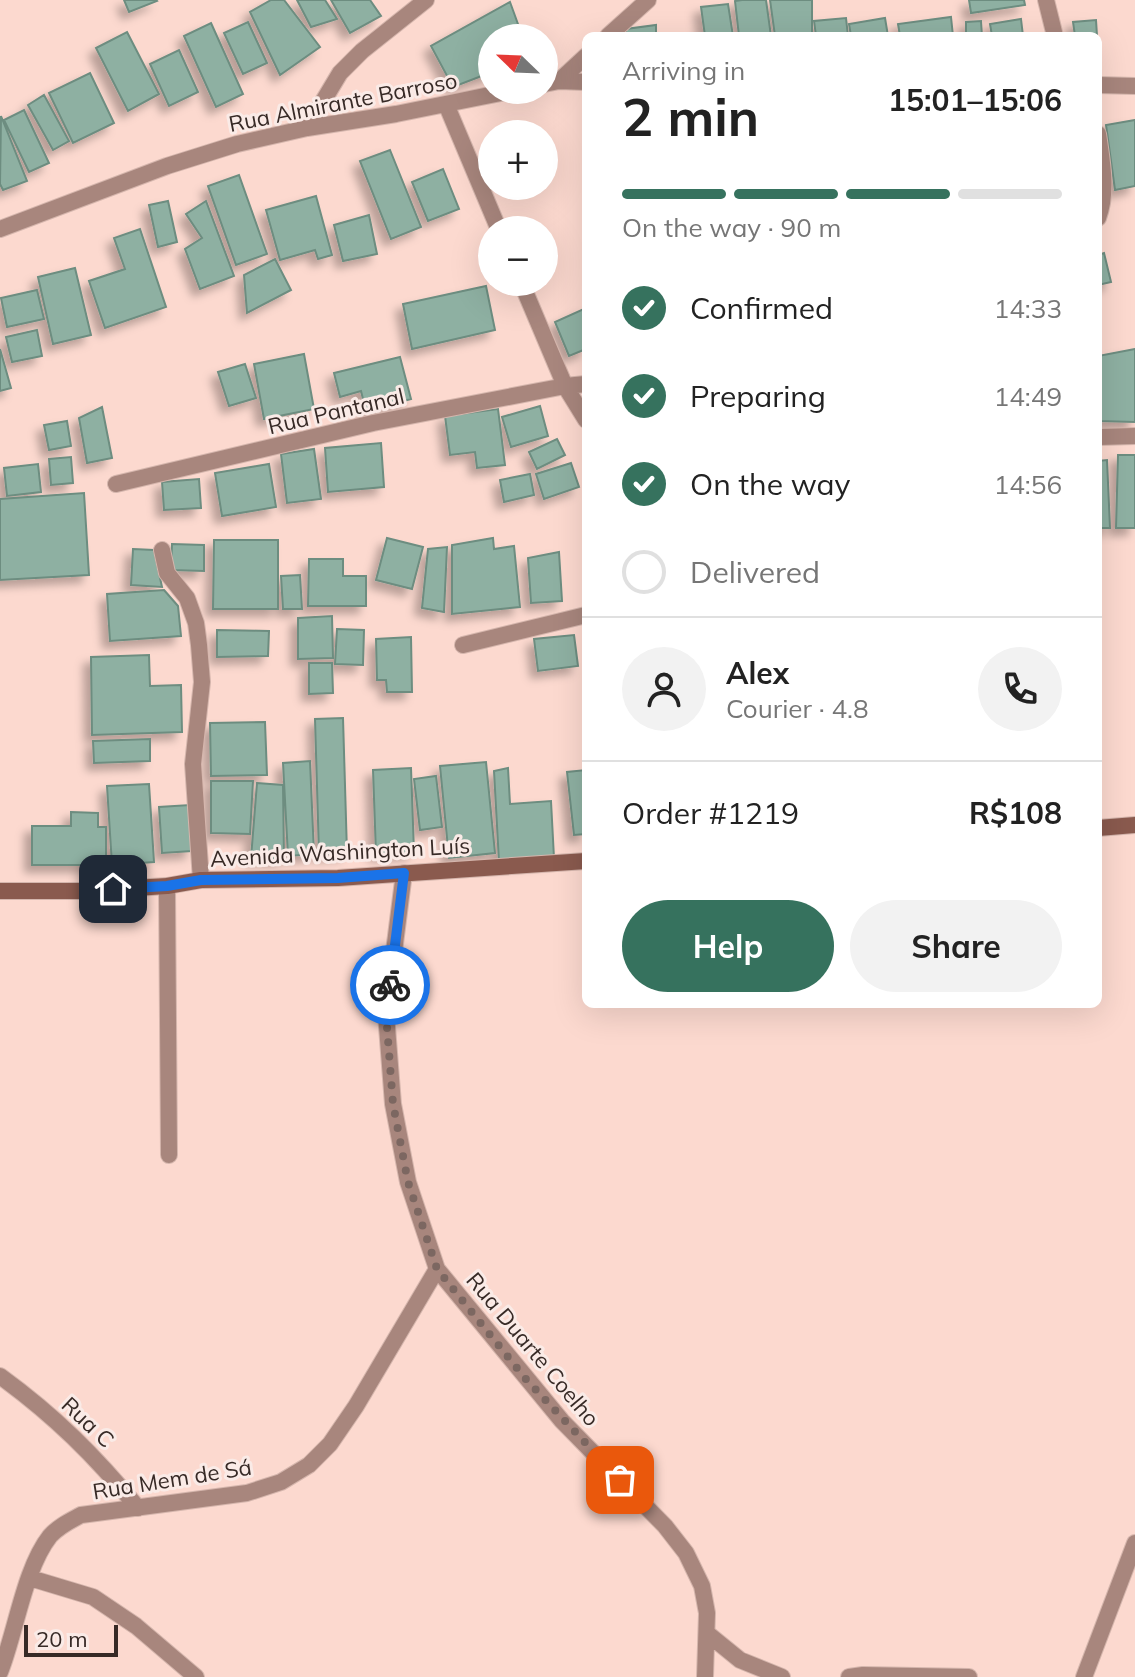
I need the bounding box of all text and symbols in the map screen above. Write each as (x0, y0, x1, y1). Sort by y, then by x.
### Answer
north arrow (478, 24, 558, 104)
map controls (478, 24, 558, 296)
text: Arriving in (622, 54, 745, 87)
street label: Rua Almirante Barroso (226, 66, 460, 138)
text: 15:01–15:06 (888, 81, 1062, 119)
text: 2 min (622, 84, 759, 149)
button: + (478, 120, 558, 200)
text: On the way · 90 m (622, 211, 841, 244)
button: − (478, 216, 558, 296)
icon: check (622, 286, 666, 330)
text: Confirmed (690, 289, 833, 327)
text: 14:33 (994, 292, 1062, 325)
icon: check (622, 374, 666, 418)
text: Preparing (690, 377, 826, 415)
text: 14:49 (994, 380, 1062, 413)
street label: Rua Pantanal (265, 382, 407, 440)
icon: check (622, 462, 666, 506)
text: On the way (690, 465, 850, 503)
text: 14:56 (994, 468, 1062, 501)
text: Delivered (690, 553, 820, 591)
button: person (622, 647, 706, 731)
button: phone (978, 647, 1062, 731)
text: Alex (726, 654, 789, 692)
text: Courier · 4.8 (726, 692, 869, 725)
text: Order #1219 (622, 794, 799, 832)
text: R$108 (969, 794, 1062, 832)
street label: Avenida Washington Luís (209, 831, 471, 873)
pin (79, 855, 147, 923)
icon: home (91, 867, 135, 911)
button: Help (622, 900, 834, 992)
button: Share (850, 900, 1062, 992)
courier (350, 945, 430, 1025)
icon: bike (368, 963, 412, 1007)
street label: Rua Duarte Coelho (460, 1266, 606, 1432)
street label: Rua C (56, 1391, 120, 1453)
pin (586, 1446, 654, 1514)
street label: Rua Mem de Sá (91, 1453, 253, 1505)
icon: bag (598, 1458, 642, 1502)
scale bar (24, 1621, 118, 1657)
text: 20 m (36, 1625, 87, 1653)

